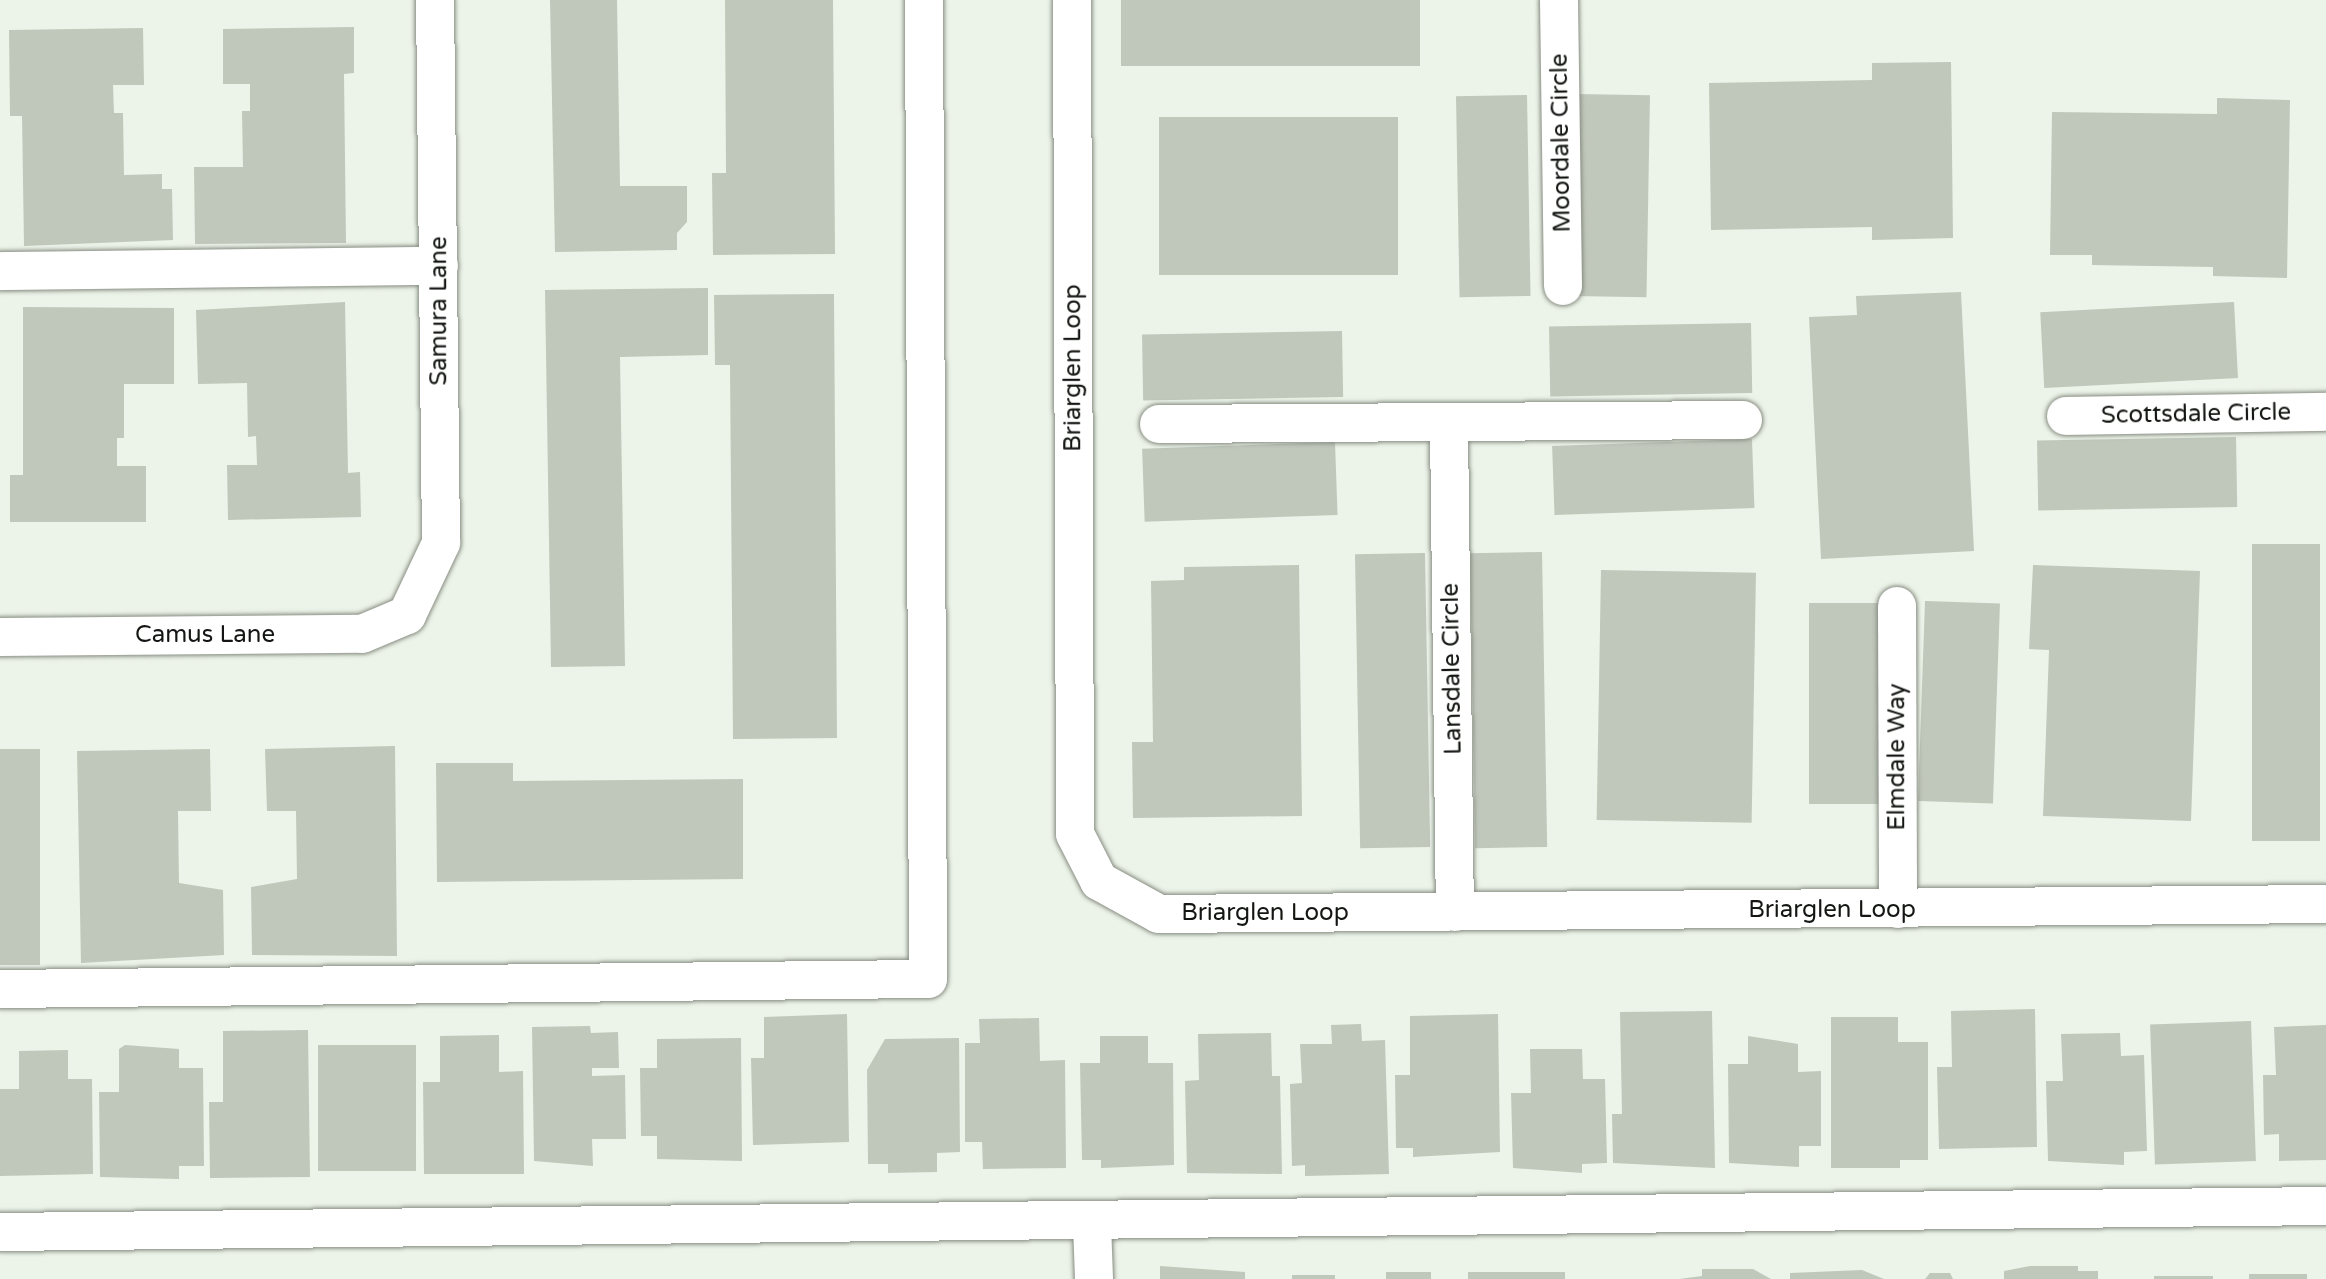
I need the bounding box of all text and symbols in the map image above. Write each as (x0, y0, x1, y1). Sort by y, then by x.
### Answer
street label: Moordale Circle (1545, 53, 1577, 233)
street label: Samura Lane (425, 236, 453, 386)
street label: Briarglen Loop (1059, 284, 1087, 452)
street label: Scottsdale Circle (2101, 398, 2291, 430)
street label: Lansdale Circle (1436, 583, 1468, 755)
street label: Camus Lane (135, 621, 275, 649)
street label: Elmdale Way (1883, 683, 1911, 831)
street label: Briarglen Loop (1748, 896, 1916, 924)
street label: Briarglen Loop (1181, 899, 1349, 927)

